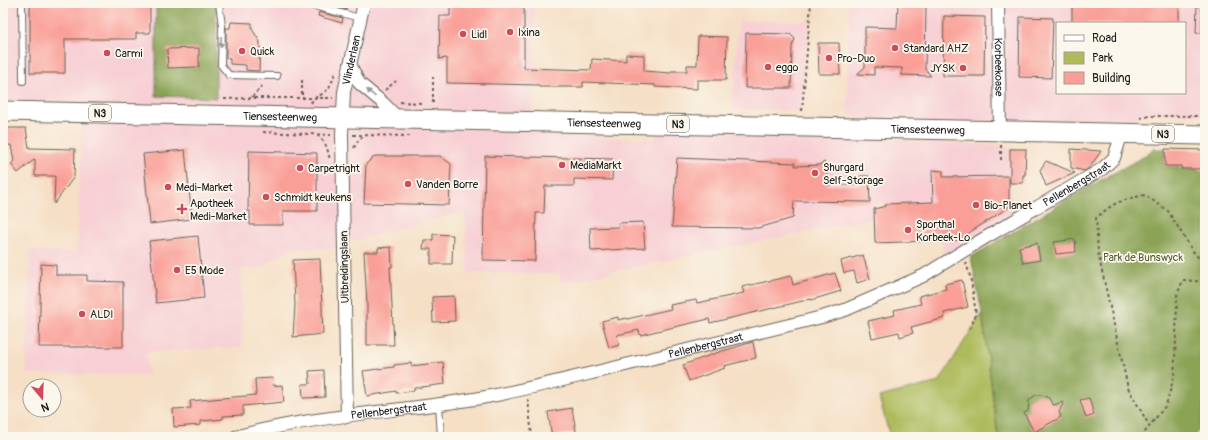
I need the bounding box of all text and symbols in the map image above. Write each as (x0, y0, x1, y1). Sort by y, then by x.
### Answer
legend (1056, 22, 1186, 94)
place label: Ixina (518, 26, 540, 39)
marker: Ixina (505, 27, 515, 37)
place label: Lidl (471, 28, 487, 41)
marker: Lidl (458, 29, 468, 39)
text: Road (1092, 31, 1117, 46)
street label: Vlinderlaan (340, 34, 364, 86)
one-way arrow (218, 36, 225, 48)
street label: Korbeekoase (992, 38, 1005, 97)
place label: Standard AHZ (903, 42, 969, 55)
marker: Standard AHZ (890, 43, 900, 53)
place label: Quick (250, 45, 275, 58)
marker: Quick (237, 46, 247, 56)
place label: Carmi (115, 47, 143, 60)
marker: Carmi (102, 48, 112, 58)
text: Park (1092, 51, 1113, 66)
place label: Pro-Duo (837, 52, 875, 65)
marker: Pro-Duo (824, 53, 834, 63)
place label: eggo (776, 61, 798, 74)
marker: eggo (763, 62, 773, 72)
place label: JYSK (930, 62, 955, 75)
marker: JYSK (958, 63, 968, 73)
text: Building (1092, 71, 1131, 86)
one-way arrow (366, 89, 377, 98)
road number: N3 (89, 105, 111, 121)
street label: Tiensesteenweg (243, 110, 318, 124)
street label: Tiensesteenweg (567, 116, 642, 131)
road number: N3 (667, 116, 689, 132)
street label: Tiensesteenweg (891, 123, 966, 137)
road number: N3 (1152, 126, 1174, 142)
street label: Pellenbergstraat (1041, 158, 1113, 209)
place label: MediaMarkt (570, 159, 622, 172)
marker: MediaMarkt (557, 160, 567, 170)
place label: Shurgard Self-Storage (823, 161, 884, 187)
place label: Carpetright (308, 162, 361, 175)
marker: Carpetright (295, 163, 305, 173)
marker: Shurgard Self-Storage (810, 168, 820, 178)
place label: Vanden Borre (416, 178, 479, 191)
marker: Vanden Borre (403, 179, 413, 189)
place label: Medi-Market (176, 181, 233, 194)
marker: Medi-Market (163, 182, 173, 192)
place label: Schmidt keukens (274, 191, 351, 204)
marker: Schmidt keukens (261, 192, 271, 202)
place label: Apotheek Medi-Market (190, 197, 247, 223)
place label: Bio-Planet (984, 199, 1033, 212)
marker: Bio-Planet (971, 200, 981, 210)
marker: Apotheek Medi-Market (177, 204, 187, 214)
place label: Sporthal Korbeek-Lo (916, 218, 970, 244)
marker: Sporthal Korbeek-Lo (903, 225, 913, 235)
street label: Uitbreidingslaan (337, 230, 352, 304)
park label: Park de Bunswyck (1103, 251, 1183, 264)
place label: E5 Mode (185, 264, 224, 277)
marker: E5 Mode (172, 265, 182, 275)
place label: ALDI (90, 308, 113, 321)
marker: ALDI (77, 309, 87, 319)
street label: Pellenbergstraat (667, 330, 745, 361)
north arrow (22, 378, 62, 418)
text: N (39, 400, 51, 415)
street label: Pellenbergstraat (350, 400, 428, 422)

